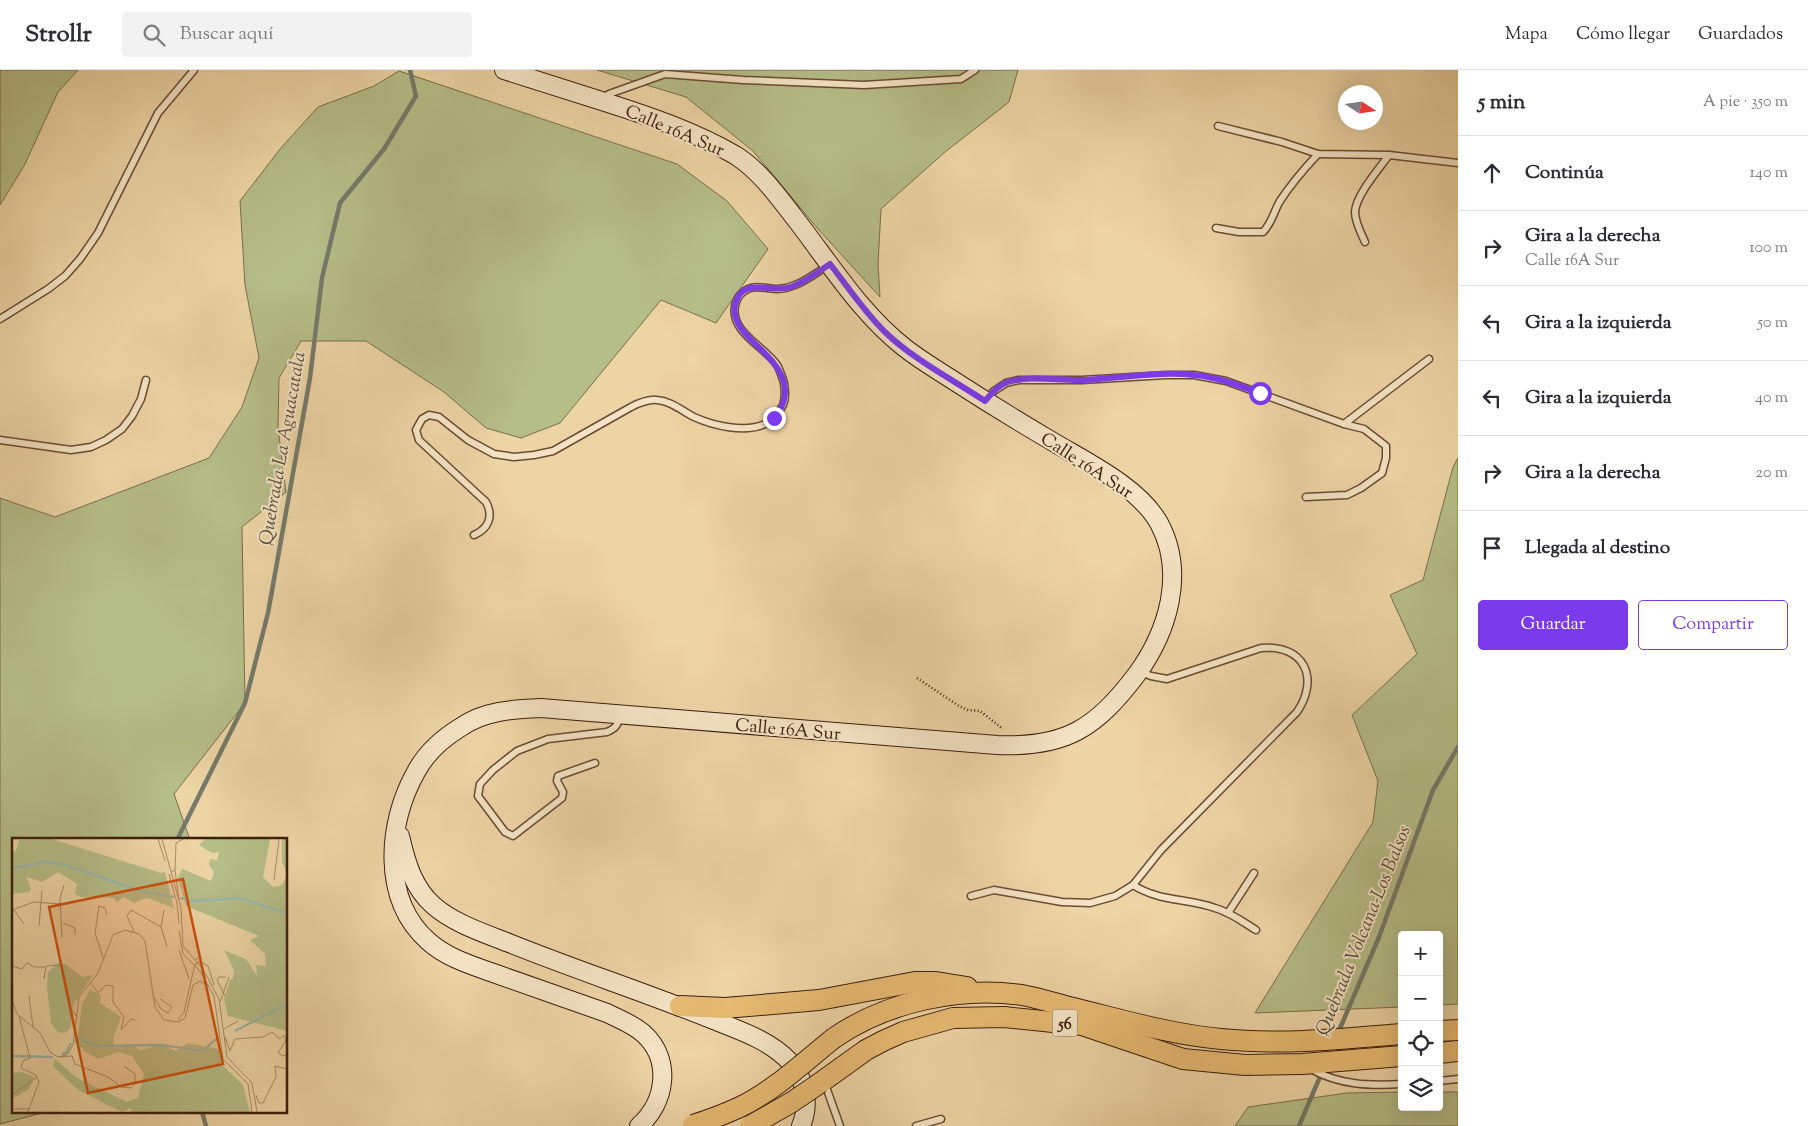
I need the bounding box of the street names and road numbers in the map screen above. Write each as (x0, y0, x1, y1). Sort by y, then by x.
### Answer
street label: Calle 16A Sur (621, 99, 728, 165)
street label: Calle 16A Sur (1035, 427, 1138, 506)
street label: Calle 16A Sur (734, 713, 842, 749)
road number: 56 (1052, 1010, 1078, 1036)

